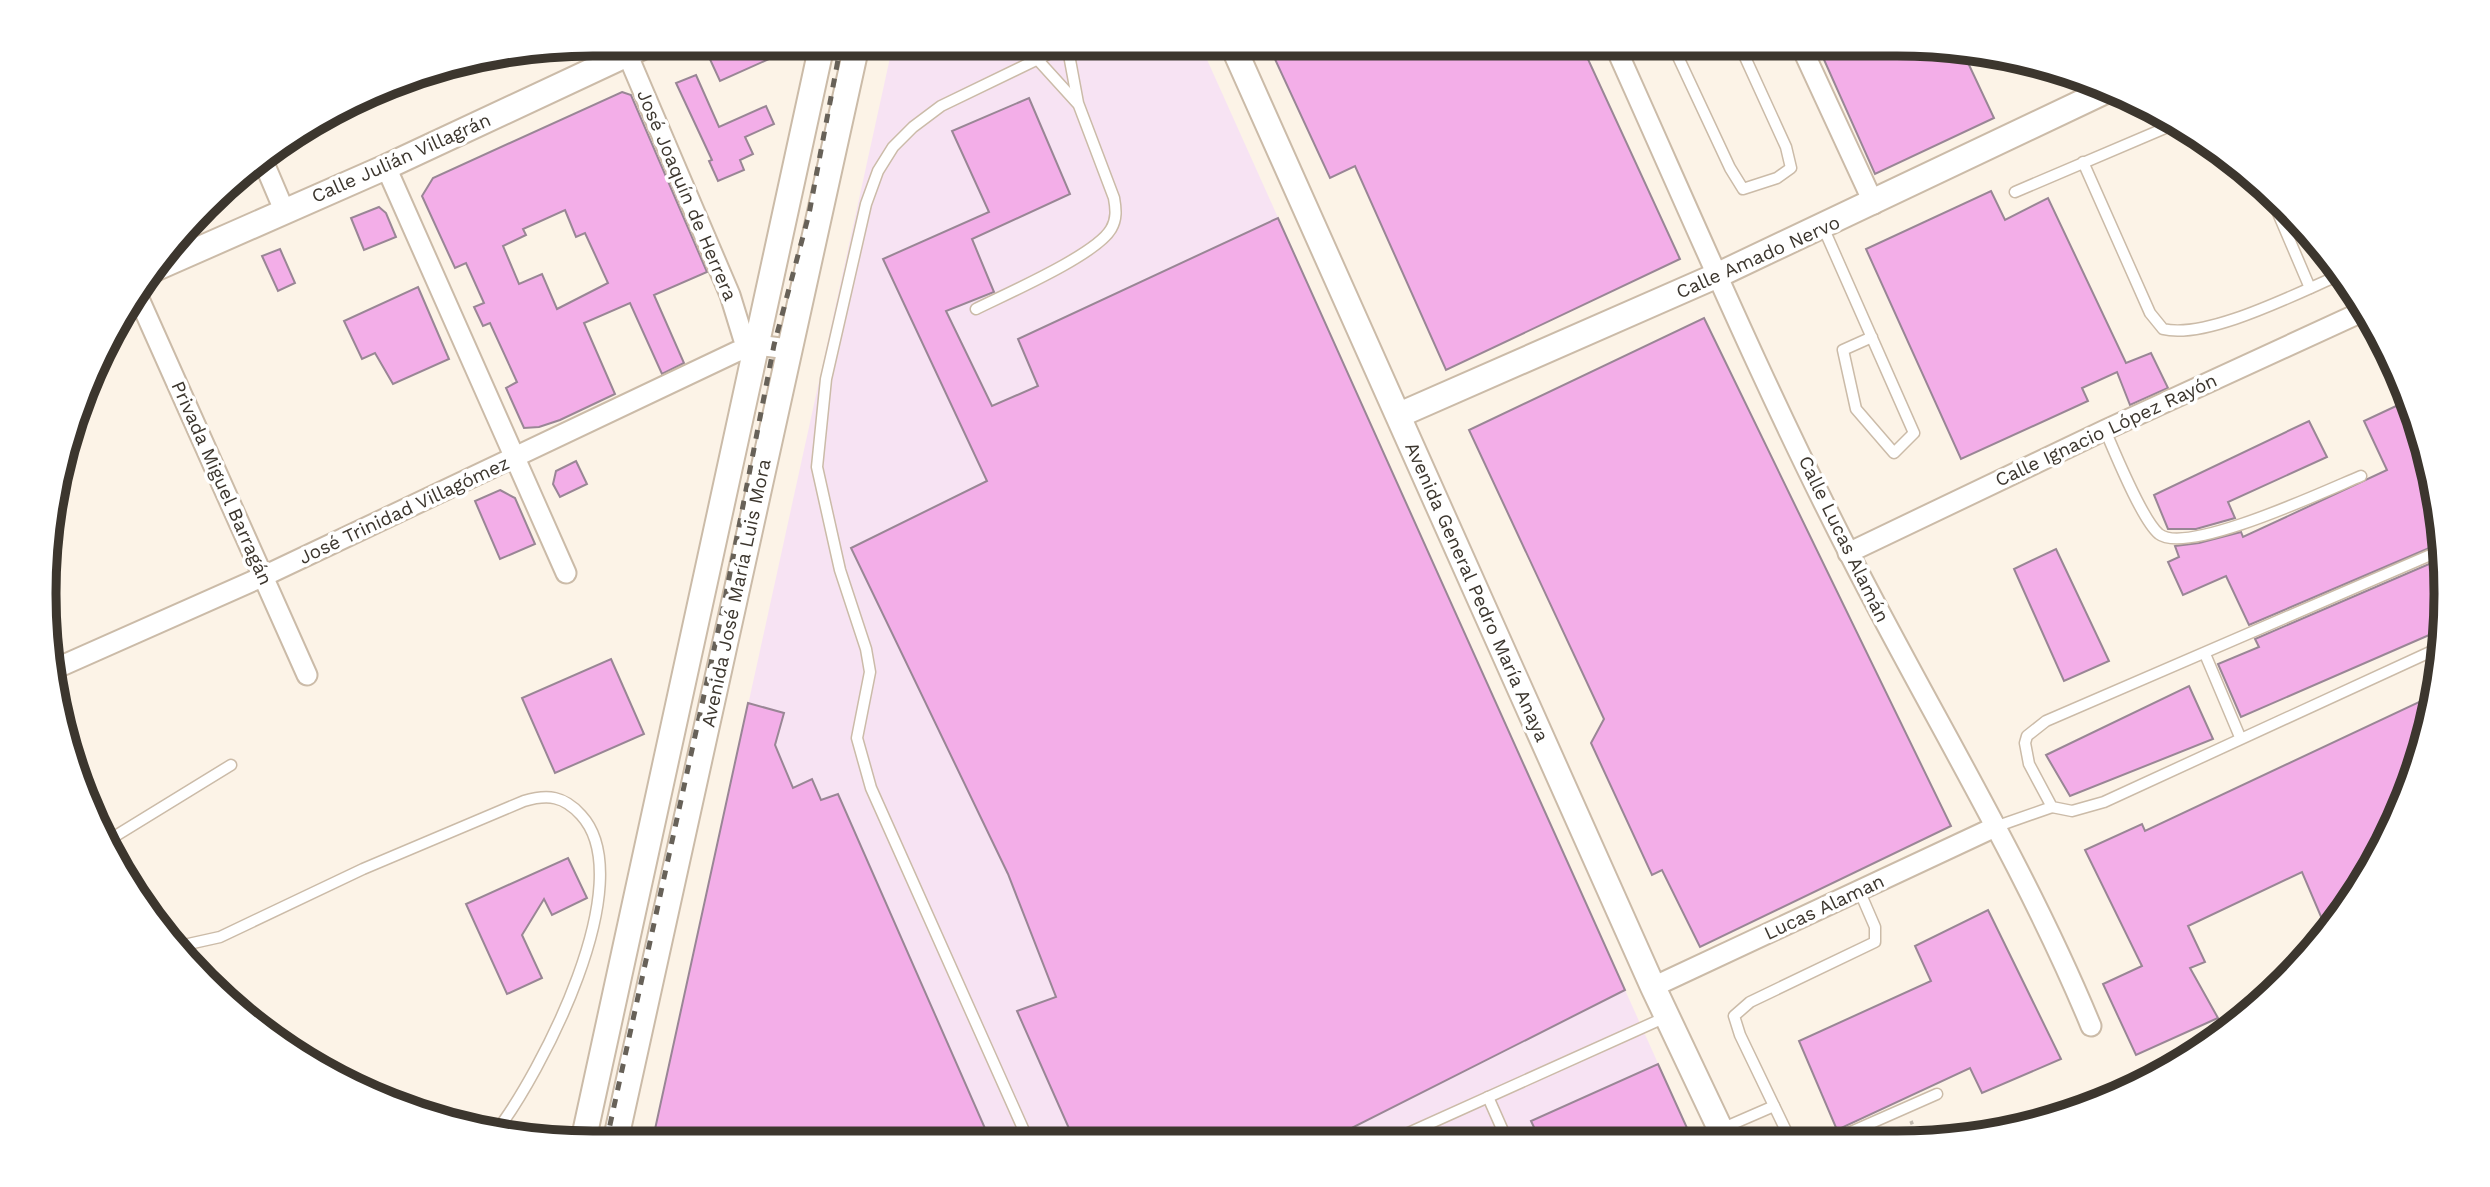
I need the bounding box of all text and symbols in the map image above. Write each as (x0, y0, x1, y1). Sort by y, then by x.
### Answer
street label: José Joaquín de Herrera (632, 86, 742, 304)
street label: Calle Julián Villagrán (308, 108, 494, 208)
street label: Calle Amado Nervo (1672, 210, 1844, 304)
street label: Calle Ignacio López Rayón (1991, 368, 2221, 492)
street label: Privada Miguel Barragán (167, 377, 277, 589)
street label: Avenida General Pedro María Anaya (1400, 439, 1554, 746)
street label: José Trinidad Villagómez (295, 451, 513, 569)
street label: Calle Lucas Alamán (1794, 452, 1894, 626)
street label: Avenida José María Luis Mora (696, 456, 776, 729)
street label: Lucas Alaman (1760, 869, 1888, 945)

